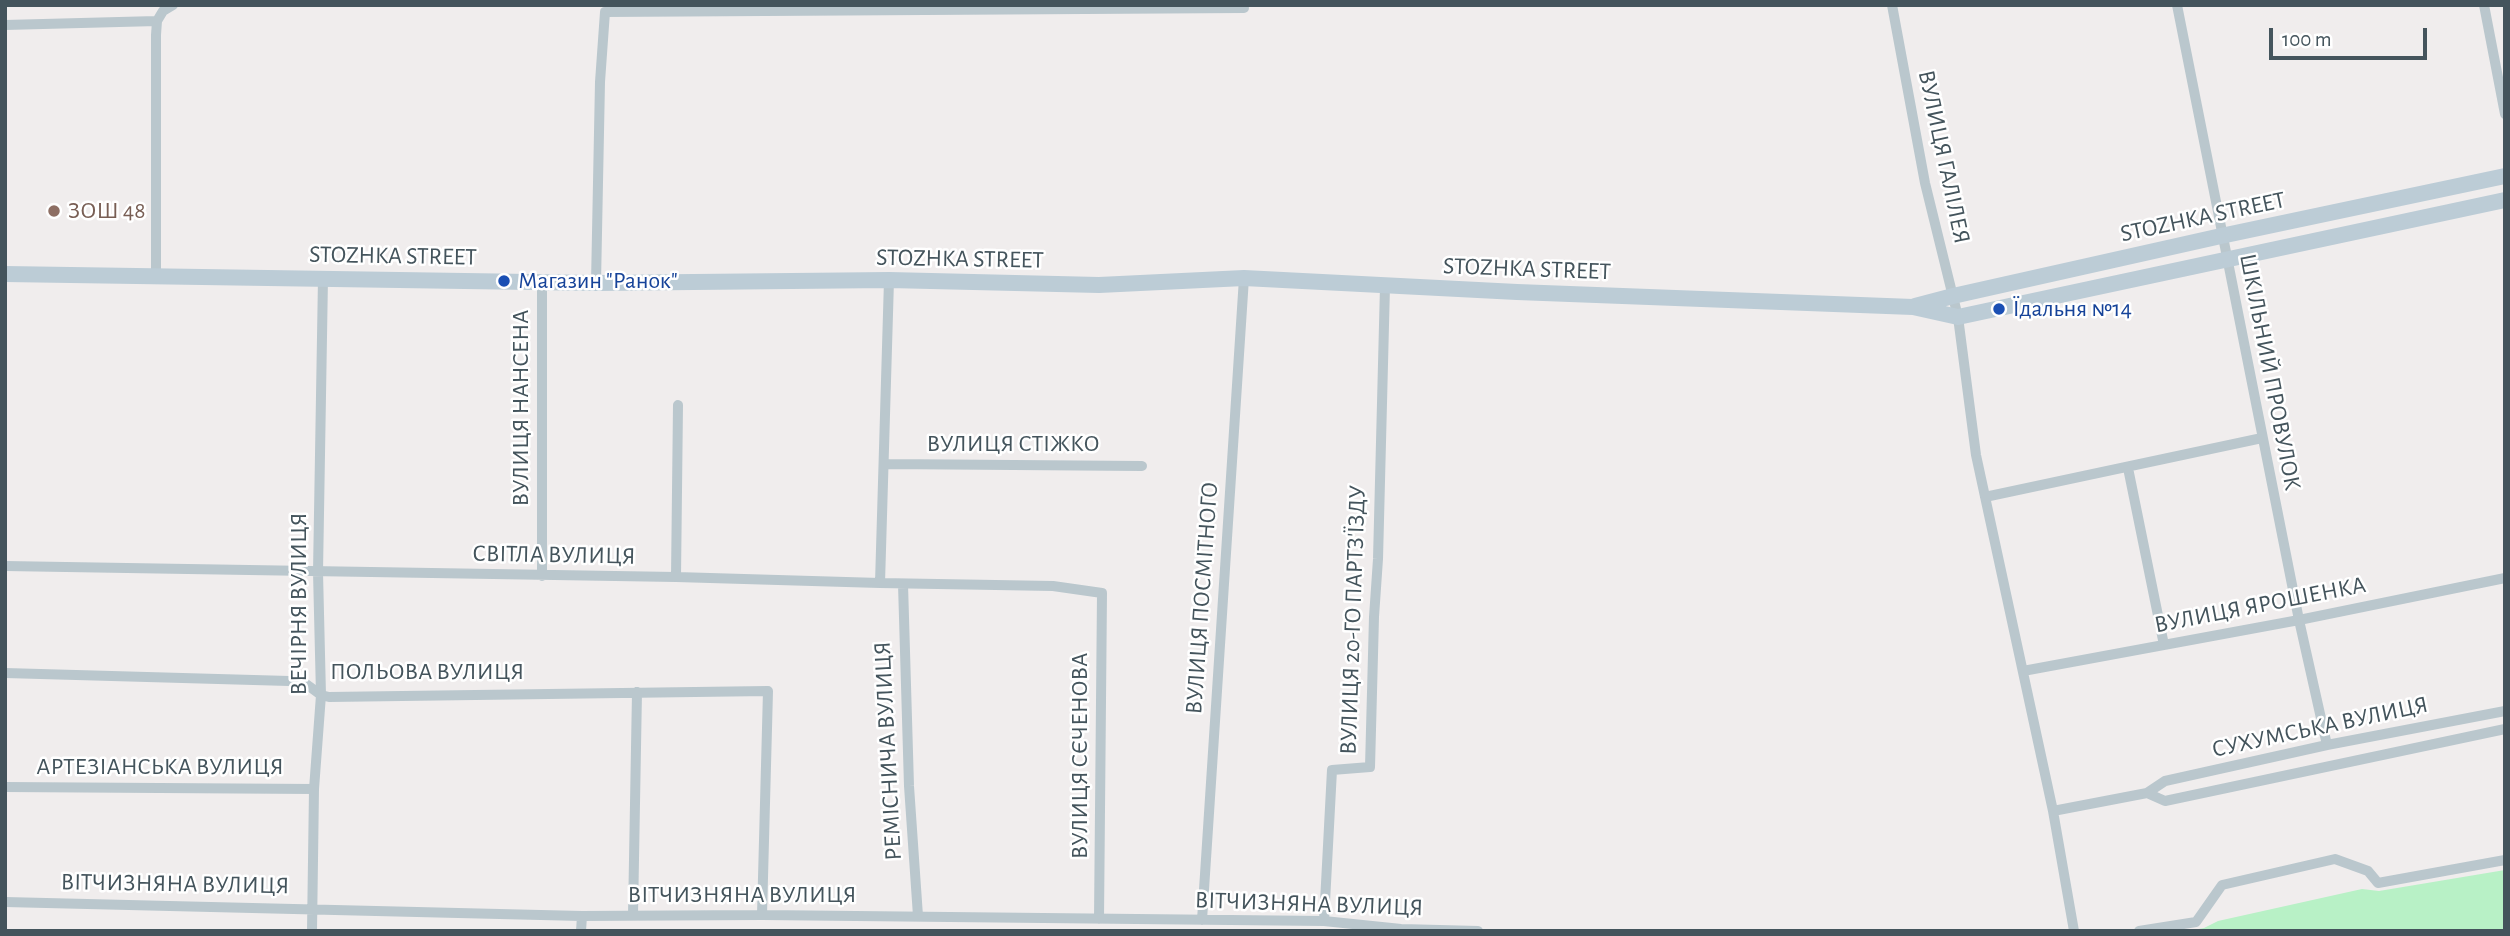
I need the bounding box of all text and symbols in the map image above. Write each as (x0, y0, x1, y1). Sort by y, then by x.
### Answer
scale bar (2272, 14, 2430, 58)
text: 100 m (2282, 29, 2332, 50)
street label: ВУЛИЦЯ ГАЛІЛЕЯ (1912, 68, 1976, 246)
street label: STOZHKA STREET (2118, 185, 2288, 249)
place label: ЗОШ 48 (68, 197, 146, 225)
marker: ЗОШ 48 (46, 203, 62, 219)
street label: STOZHKA STREET (309, 240, 477, 272)
street label: STOZHKA STREET (876, 243, 1044, 275)
street label: ШКІЛЬНИЙ ПРОВУЛОК (2233, 251, 2307, 493)
street label: STOZHKA STREET (1443, 252, 1611, 286)
place label: Магазин "Ранок" (518, 267, 678, 295)
marker: Магазин "Ранок" (496, 273, 512, 289)
place label: Їдальня №14 (2013, 295, 2132, 323)
marker: Їдальня №14 (1991, 301, 2007, 317)
street label: ВУЛИЦЯ НАНСЕНА (507, 310, 535, 506)
street label: ВУЛИЦЯ СТІЖКО (926, 430, 1100, 458)
street label: ВУЛИЦЯ ПОСМІТНОГО (1180, 481, 1224, 715)
street label: ВУЛИЦЯ 20-ГО ПАРТЗ'ЇЗДУ (1334, 485, 1372, 755)
street label: ВЕЧІРНЯ ВУЛИЦЯ (285, 513, 313, 695)
street label: СВІТЛА ВУЛИЦЯ (472, 539, 636, 571)
street label: ВУЛИЦЯ ЯРОШЕНКА (2152, 570, 2368, 640)
street label: РЕМІСНИЧА ВУЛИЦЯ (868, 641, 908, 861)
street label: ВУЛИЦЯ СЄЧЕНОВА (1066, 653, 1094, 859)
street label: ПОЛЬОВА ВУЛИЦЯ (330, 658, 524, 686)
street label: СУХУМСЬКА ВУЛИЦЯ (2209, 690, 2431, 764)
street label: АРТЕЗІАНСЬКА ВУЛИЦЯ (36, 753, 284, 781)
street label: ВІТЧИЗНЯНА ВУЛИЦЯ (60, 868, 290, 900)
street label: ВІТЧИЗНЯНА ВУЛИЦЯ (628, 881, 856, 909)
street label: ВІТЧИЗНЯНА ВУЛИЦЯ (1194, 886, 1424, 922)

